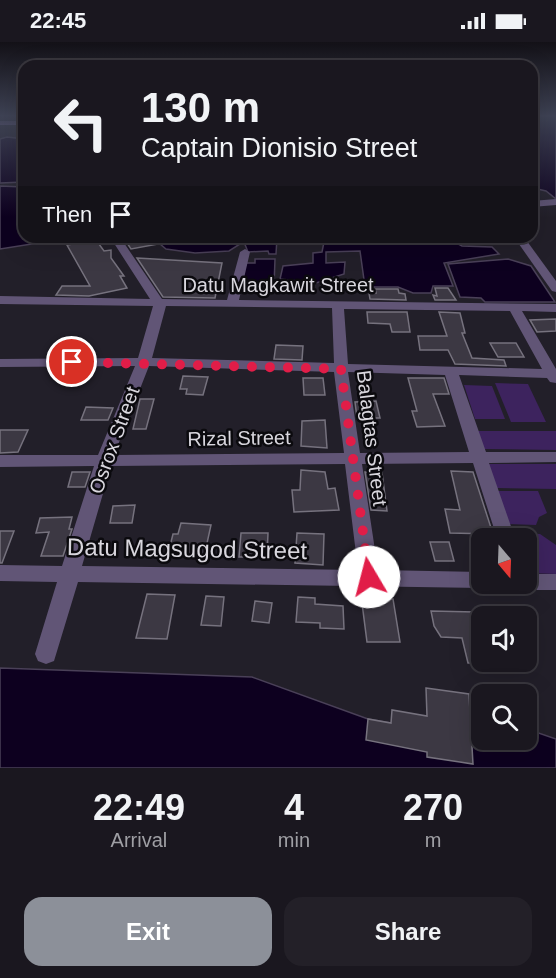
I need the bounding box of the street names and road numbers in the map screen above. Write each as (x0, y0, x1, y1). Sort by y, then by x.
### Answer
street label: Datu Magkawit Street (182, 274, 374, 296)
street label: Balagtas Street (353, 369, 391, 508)
street label: Osrox Street (84, 383, 144, 497)
street label: Rizal Street (187, 426, 291, 450)
street label: Datu Magsugod Street (67, 533, 308, 564)

